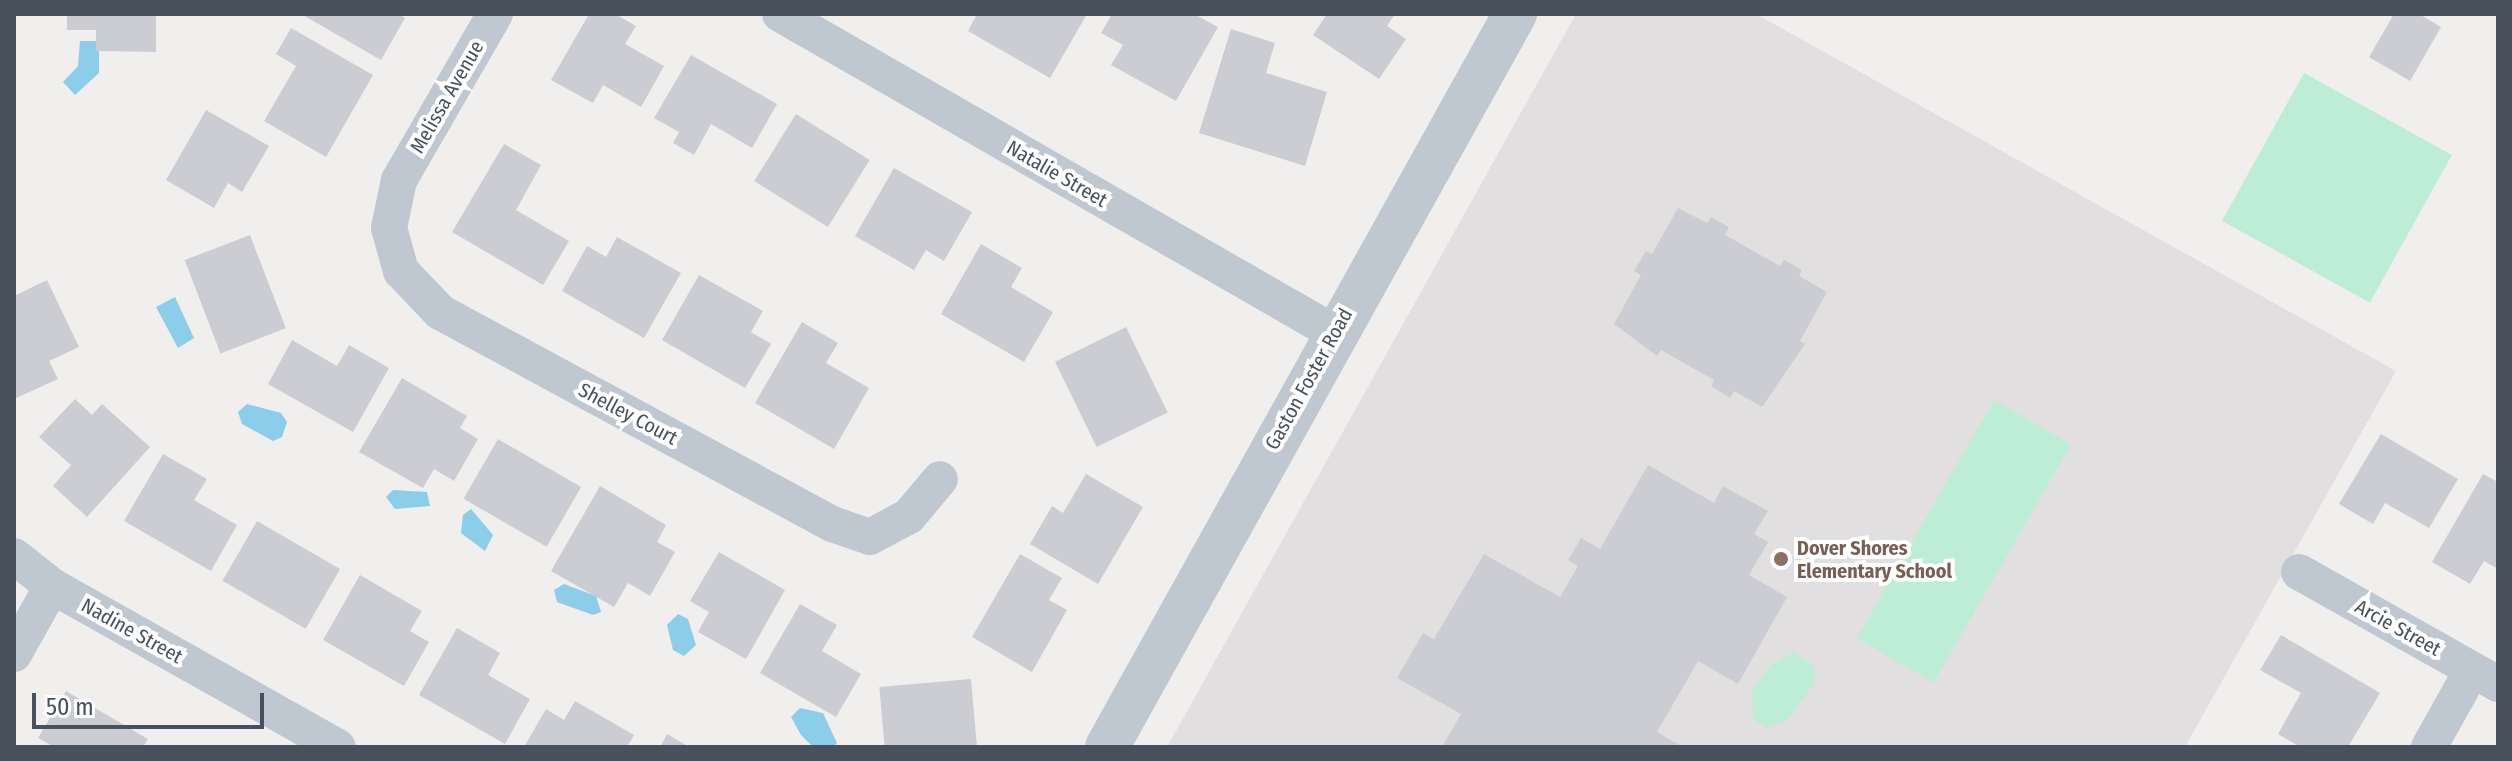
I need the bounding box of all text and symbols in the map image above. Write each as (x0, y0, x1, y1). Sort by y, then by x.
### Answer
street label: Melissa Avenue (405, 37, 489, 157)
street label: Natalie Street (1002, 136, 1112, 212)
street label: Gaston Foster Road (1260, 304, 1358, 454)
street label: Shelley Court (574, 378, 682, 450)
place label: Dover Shores Elementary School (1797, 536, 1952, 583)
marker: Dover Shores Elementary School (1772, 550, 1790, 568)
street label: Nadine Street (77, 593, 187, 669)
street label: Arcie Street (2351, 595, 2445, 661)
scale bar (36, 677, 268, 727)
text: 50 m (46, 693, 94, 721)

